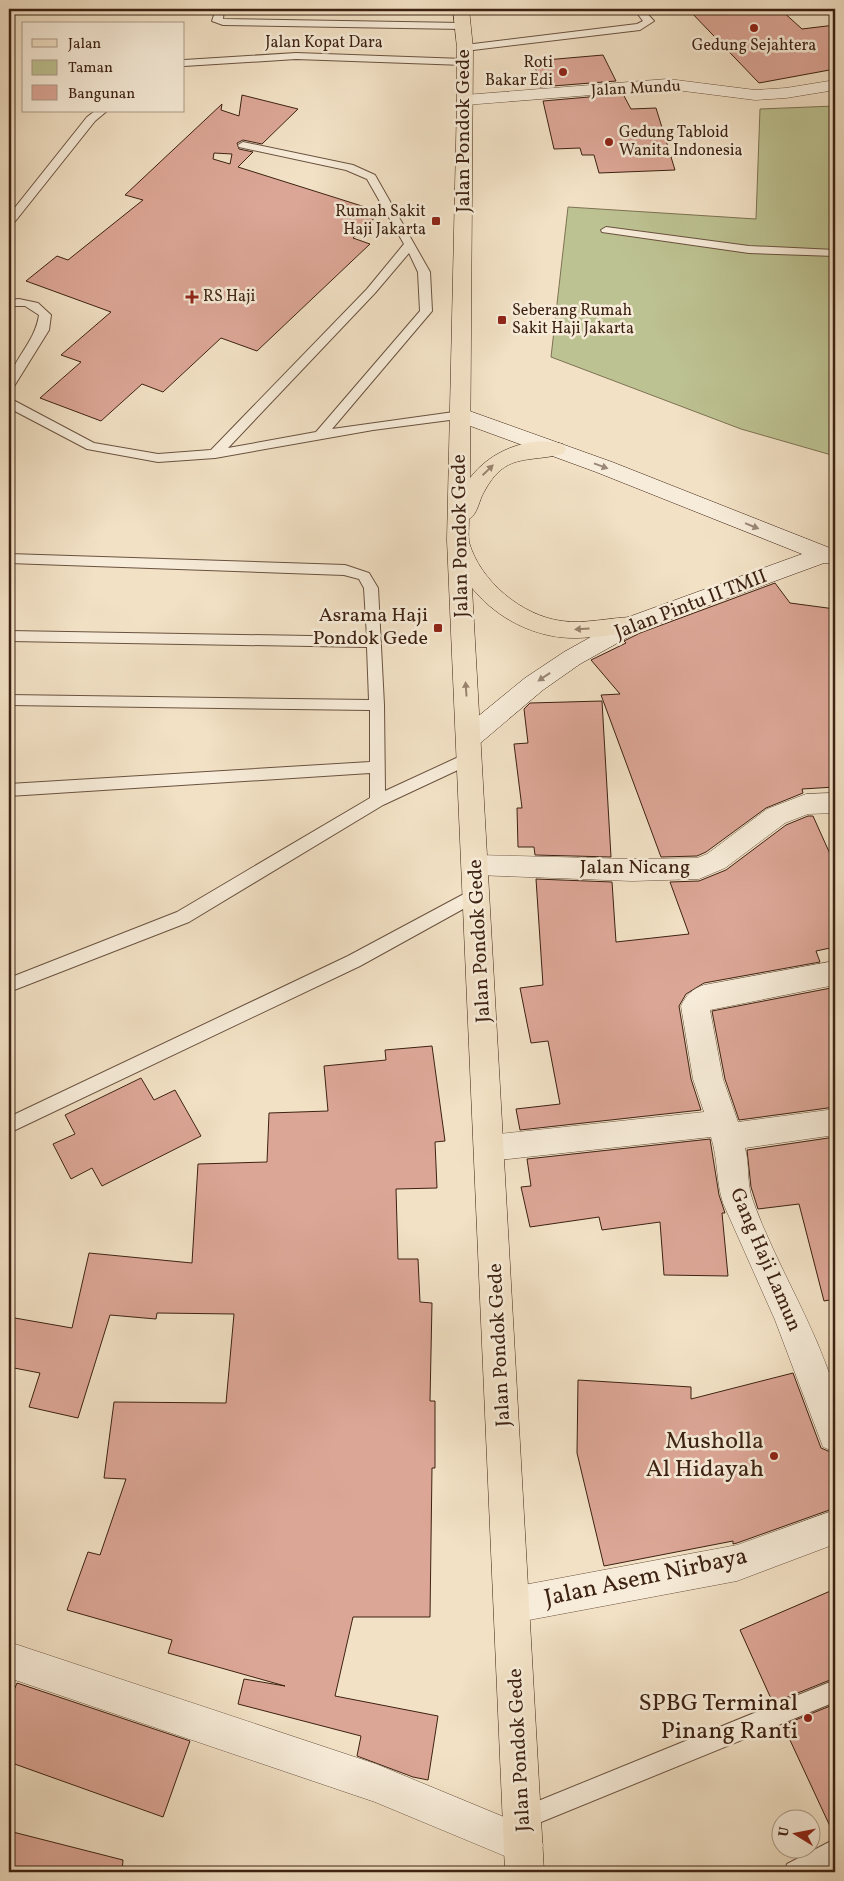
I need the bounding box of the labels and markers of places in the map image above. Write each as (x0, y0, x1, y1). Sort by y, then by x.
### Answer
marker: Gedung Sejahtera (748, 22, 760, 34)
place label: Gedung Sejahtera (692, 35, 816, 57)
place label: Roti Bakar Edi (485, 52, 553, 92)
marker: Roti Bakar Edi (557, 66, 569, 78)
place label: Gedung Tabloid Wanita Indonesia (619, 122, 743, 162)
marker: Gedung Tabloid Wanita Indonesia (603, 136, 615, 148)
place label: Rumah Sakit Haji Jakarta (335, 201, 426, 241)
marker: Rumah Sakit Haji Jakarta (430, 215, 442, 227)
place label: RS Haji (203, 286, 256, 308)
marker: RS Haji (185, 290, 199, 304)
place label: Seberang Rumah Sakit Haji Jakarta (512, 300, 634, 340)
marker: Seberang Rumah Sakit Haji Jakarta (496, 314, 508, 326)
place label: Asrama Haji Pondok Gede (313, 602, 428, 653)
marker: Asrama Haji Pondok Gede (432, 622, 444, 634)
place label: Musholla Al Hidayah (646, 1425, 764, 1487)
marker: Musholla Al Hidayah (768, 1450, 780, 1462)
place label: SPBG Terminal Pinang Ranti (639, 1687, 798, 1749)
marker: SPBG Terminal Pinang Ranti (802, 1712, 814, 1724)

